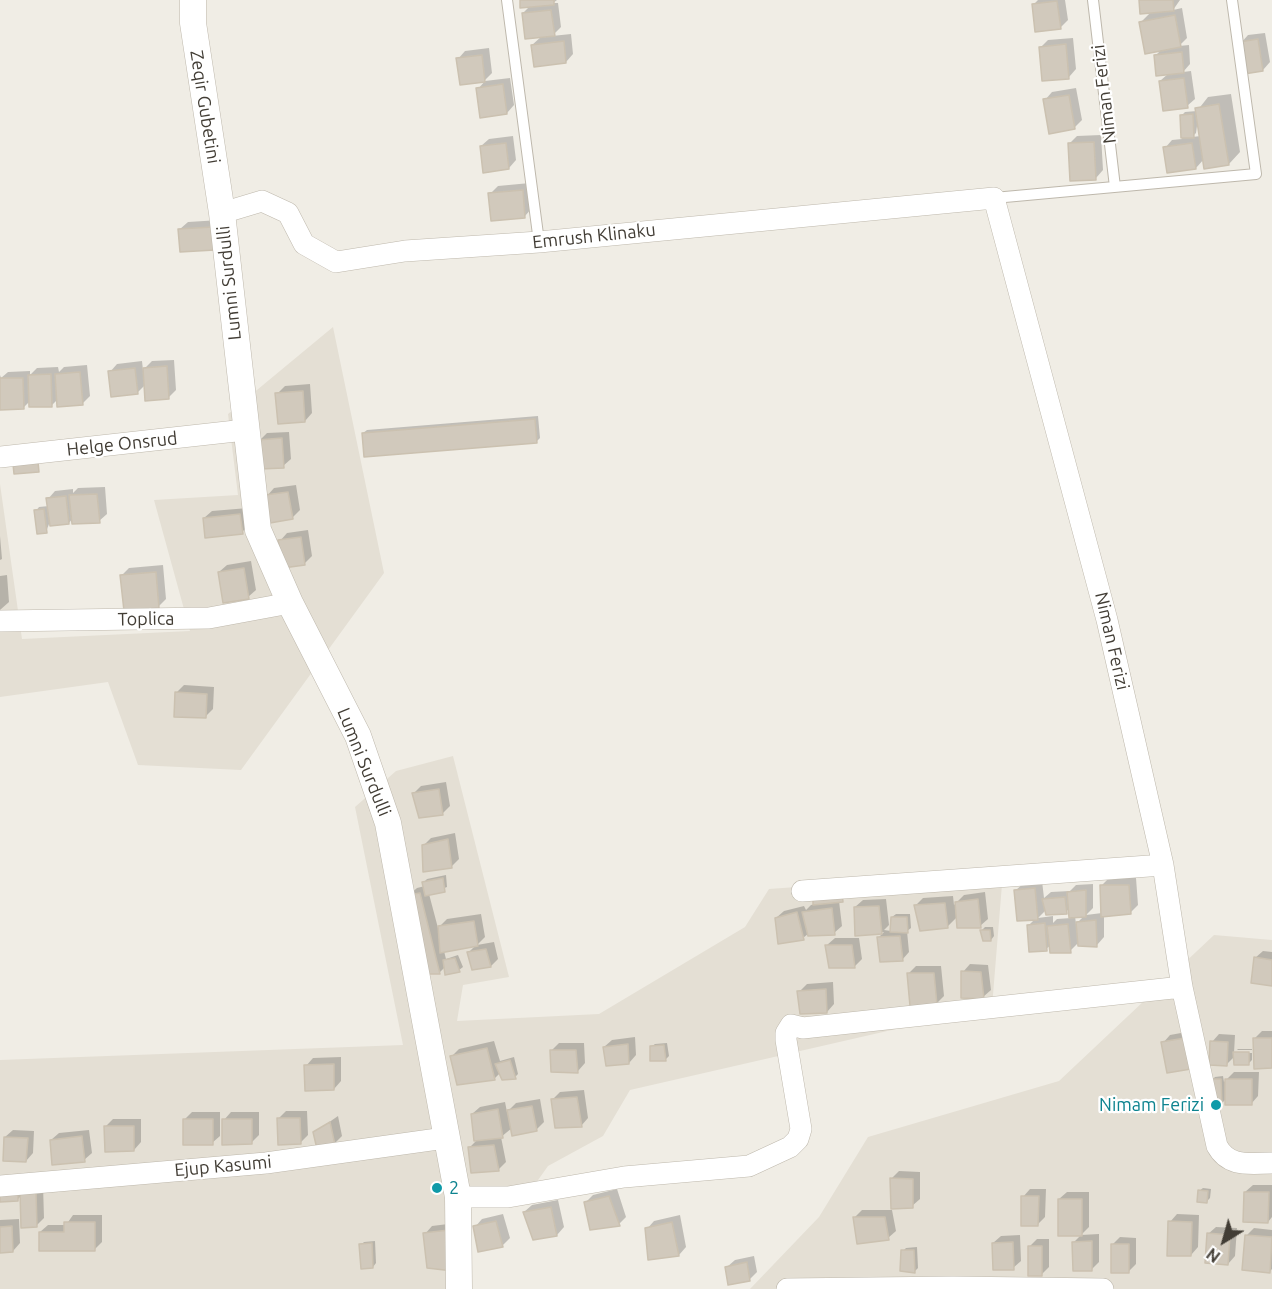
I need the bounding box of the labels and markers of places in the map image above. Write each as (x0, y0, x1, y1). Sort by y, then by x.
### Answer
place label: Nimam Ferizi (1099, 1094, 1204, 1116)
marker: Nimam Ferizi (1209, 1098, 1223, 1112)
place label: 2 (449, 1177, 459, 1199)
marker: 2 (430, 1181, 444, 1195)

